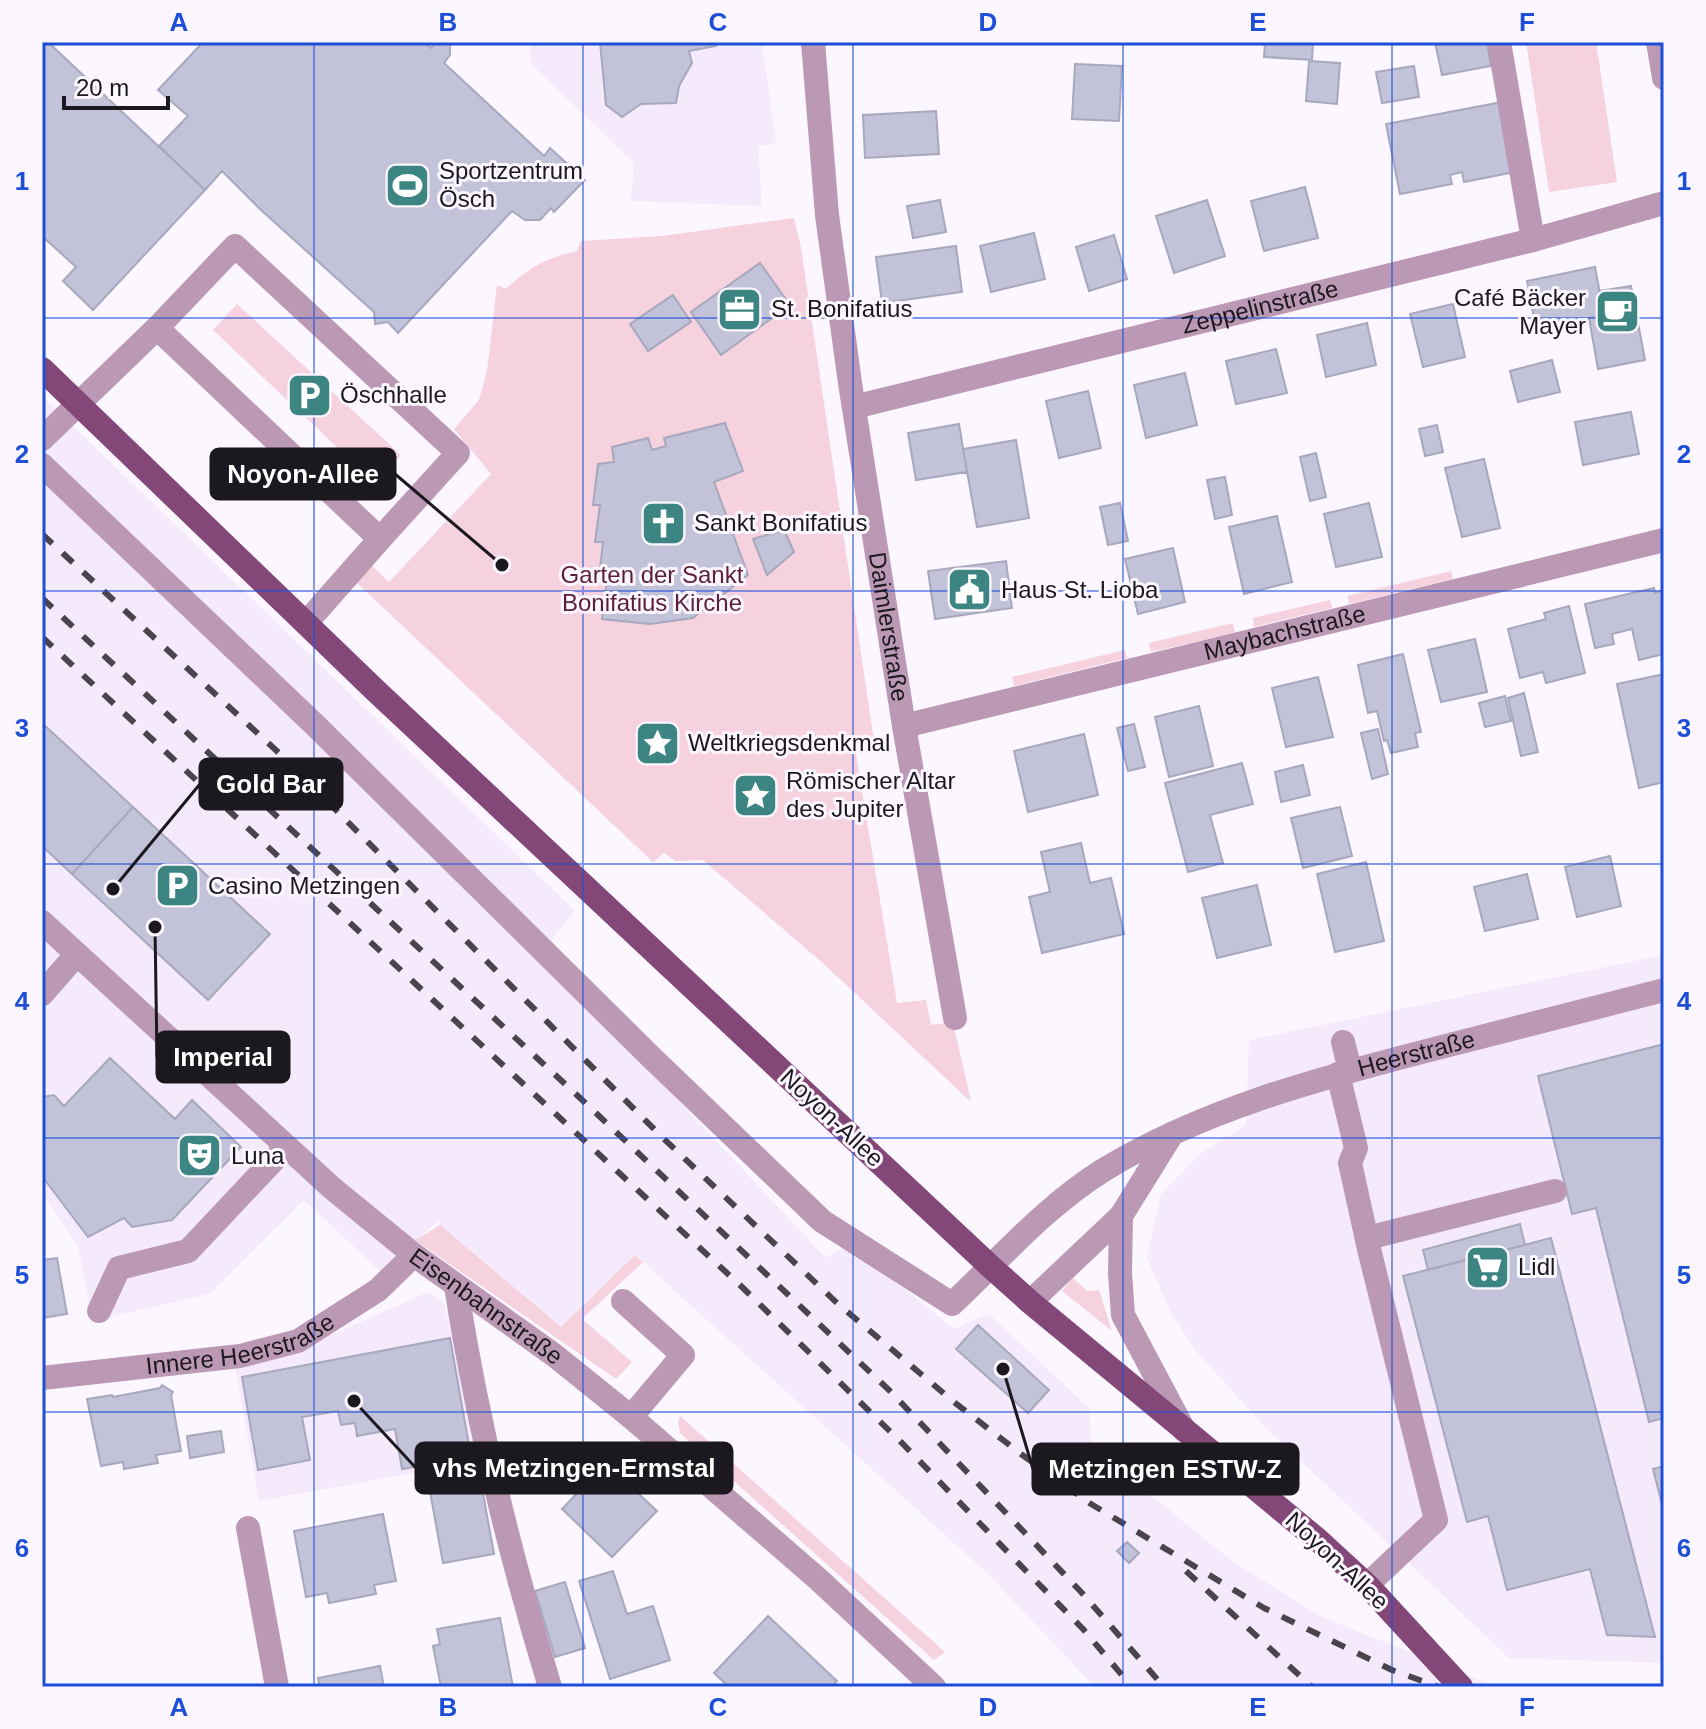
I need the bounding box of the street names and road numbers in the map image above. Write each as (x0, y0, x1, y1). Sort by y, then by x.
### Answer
street label: Zeppelinstraße (1179, 274, 1341, 339)
street label: Daimlerstraße (864, 550, 914, 703)
street label: Maybachstraße (1201, 600, 1368, 665)
street label: Heerstraße (1354, 1025, 1478, 1081)
street label: Noyon-Allee (775, 1063, 889, 1172)
street label: Eisenbahnstraße (405, 1242, 568, 1370)
street label: Innere Heerstraße (144, 1308, 339, 1379)
street label: Noyon-Allee (1280, 1506, 1394, 1615)

